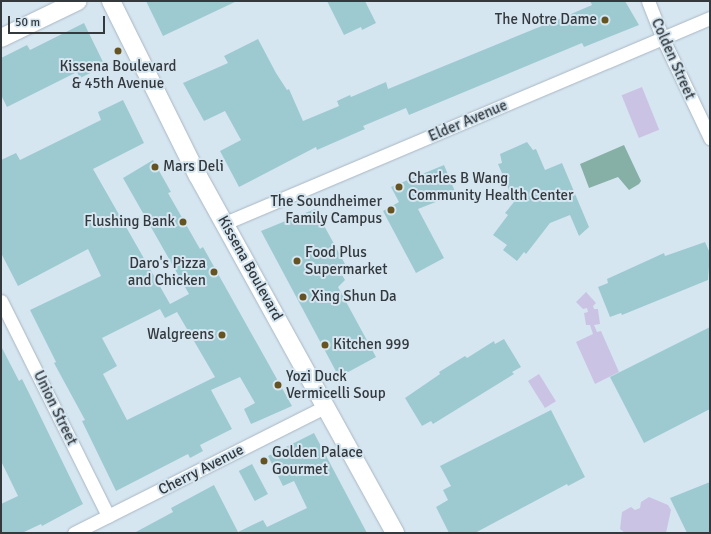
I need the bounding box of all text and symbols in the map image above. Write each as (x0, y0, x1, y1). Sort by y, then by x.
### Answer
scale bar (10, 8, 107, 34)
place label: The Notre Dame (495, 11, 597, 29)
text: 50 m (15, 15, 40, 30)
marker: The Notre Dame (600, 15, 610, 25)
street label: Colden Street (647, 16, 699, 102)
marker: Kissena Boulevard & 45th Avenue (113, 46, 123, 56)
place label: Kissena Boulevard & 45th Avenue (59, 57, 177, 92)
street label: Elder Avenue (426, 96, 510, 146)
place label: Mars Deli (163, 158, 224, 176)
marker: Mars Deli (150, 162, 160, 172)
place label: Charles B Wang Community Health Center (408, 169, 574, 204)
marker: Charles B Wang Community Health Center (393, 181, 405, 193)
place label: The Soundheimer Family Campus (270, 192, 382, 227)
marker: The Soundheimer Family Campus (385, 204, 397, 216)
street label: Kissena Boulevard (214, 212, 286, 324)
place label: Flushing Bank (84, 213, 175, 231)
marker: Flushing Bank (178, 217, 188, 227)
place label: Food Plus Supermarket (305, 243, 388, 278)
place label: Daro's Pizza and Chicken (128, 254, 206, 289)
marker: Food Plus Supermarket (292, 256, 302, 266)
marker: Daro's Pizza and Chicken (209, 267, 219, 277)
place label: Xing Shun Da (311, 288, 397, 306)
marker: Xing Shun Da (298, 292, 308, 302)
place label: Walgreens (147, 326, 214, 344)
marker: Walgreens (217, 330, 227, 340)
place label: Kitchen 999 (333, 336, 410, 354)
marker: Kitchen 999 (320, 340, 330, 350)
place label: Yozi Duck Vermicelli Soup (286, 367, 386, 402)
street label: Union Street (29, 368, 81, 448)
marker: Yozi Duck Vermicelli Soup (273, 380, 283, 390)
street label: Cherry Avenue (155, 441, 247, 499)
place label: Golden Palace Gourmet (272, 443, 363, 478)
marker: Golden Palace Gourmet (259, 456, 269, 466)

